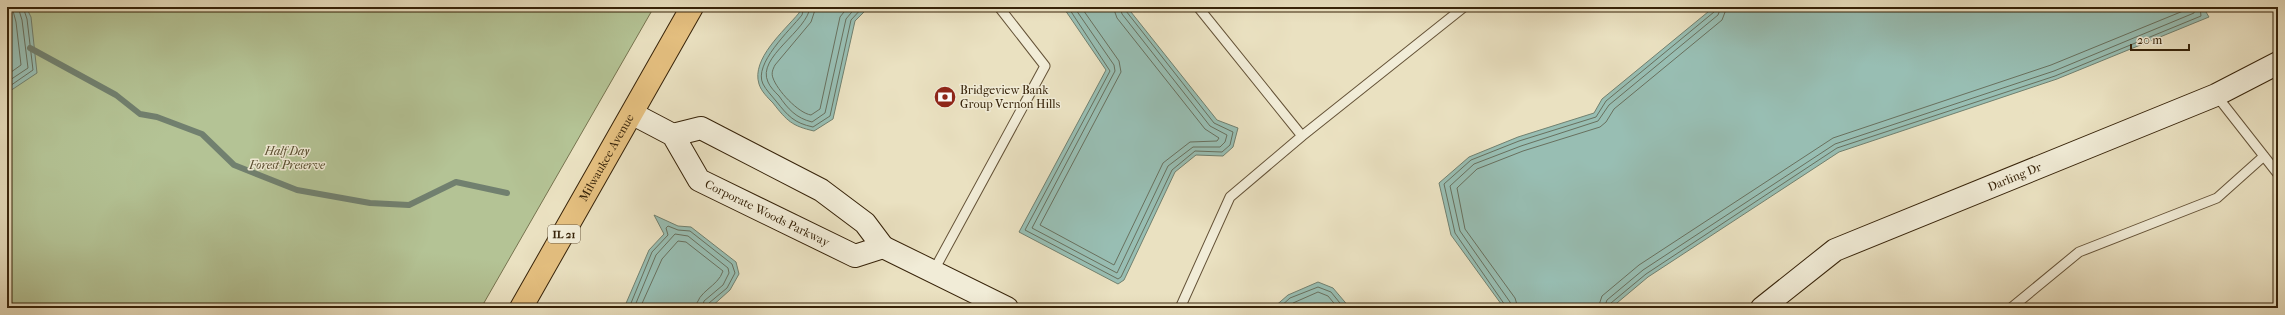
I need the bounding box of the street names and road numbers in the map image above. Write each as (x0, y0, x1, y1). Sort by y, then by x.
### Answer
street label: Milwaukee Avenue (576, 111, 637, 204)
street label: Darling Dr (1986, 159, 2044, 194)
street label: Corporate Woods Parkway (703, 177, 832, 250)
road number: IL 21 (548, 225, 580, 243)

